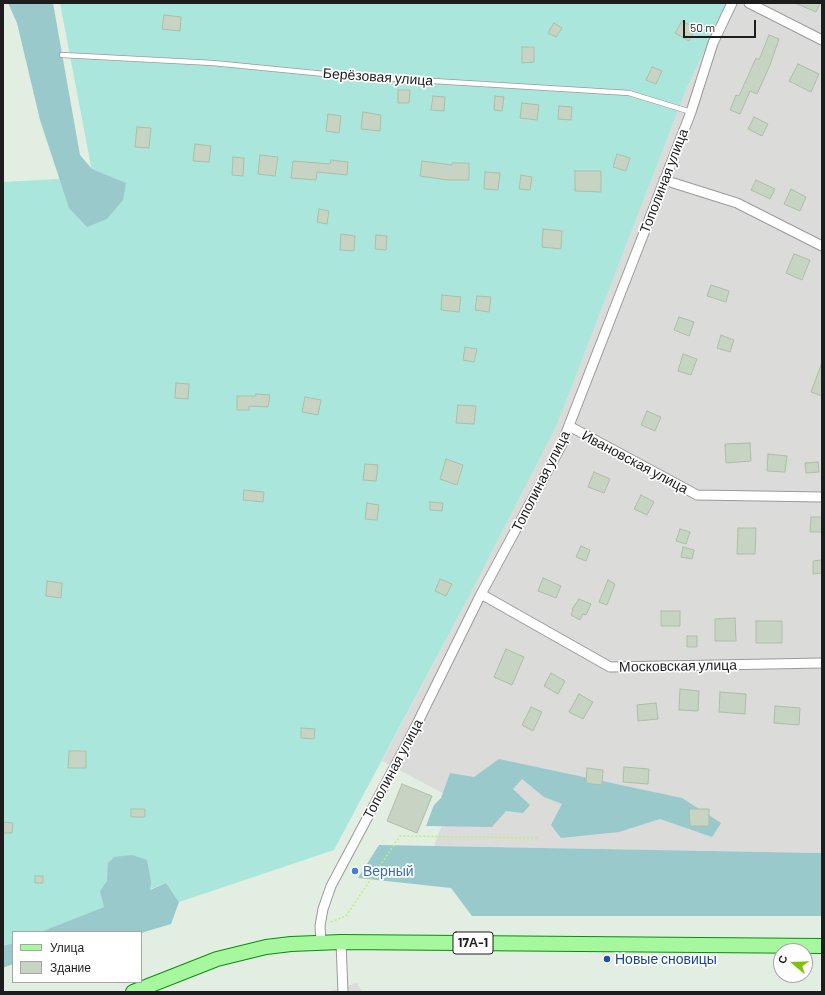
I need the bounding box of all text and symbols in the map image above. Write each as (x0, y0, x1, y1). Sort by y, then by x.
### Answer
scale bar (685, 12, 758, 38)
text: 50 m (690, 20, 715, 34)
street label: Берёзовая улица (322, 65, 434, 89)
street label: Тополиная улица (636, 126, 692, 236)
street label: Ивановская улица (579, 427, 691, 497)
street label: Тополиная улица (508, 428, 574, 534)
street label: Московская улица (619, 657, 737, 675)
street label: Тополиная улица (360, 716, 426, 822)
place label: Верный (363, 863, 414, 879)
marker: Верный (350, 866, 360, 876)
legend (12, 931, 142, 983)
road number: 17А-1 (453, 932, 493, 954)
text: Улица (50, 940, 84, 954)
north arrow (773, 943, 813, 983)
place label: Новые сновицы (615, 951, 717, 967)
text: С (775, 953, 790, 965)
marker: Новые сновицы (602, 954, 612, 964)
text: Здание (50, 960, 91, 974)

